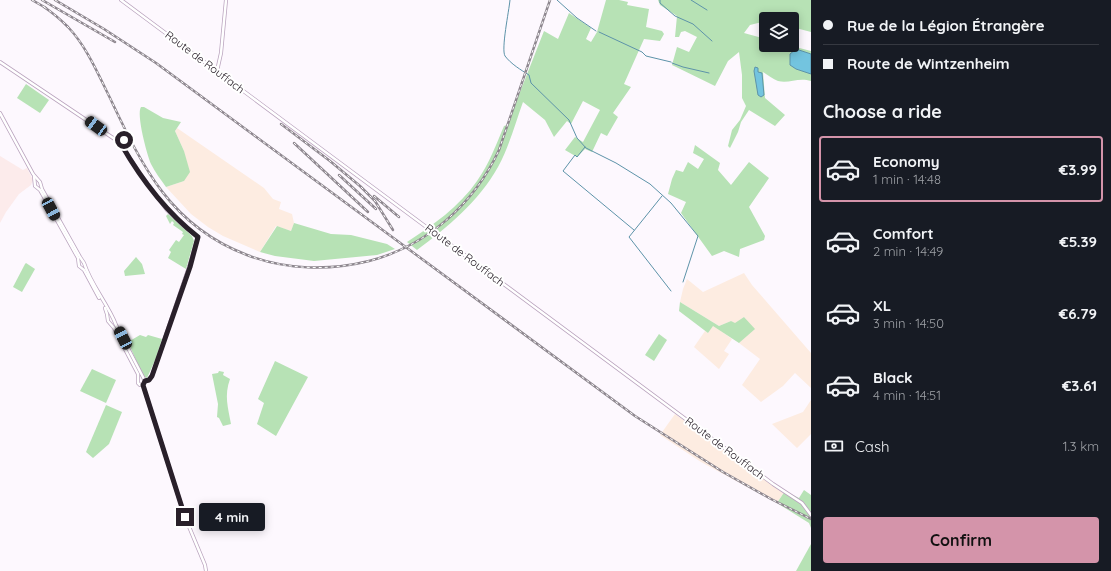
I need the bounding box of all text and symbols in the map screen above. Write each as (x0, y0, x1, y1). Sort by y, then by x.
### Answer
map controls (759, 12, 799, 52)
button: layers (759, 12, 799, 52)
text: Rue de la Légion Étrangère (847, 16, 1045, 35)
street label: Route de Rouffach (163, 28, 247, 96)
text: Route de Wintzenheim (847, 54, 1010, 73)
text: Choose a ride (823, 100, 942, 123)
car (83, 114, 109, 138)
route start (115, 131, 133, 149)
icon: car (825, 151, 861, 187)
text: Economy (873, 152, 940, 171)
text: €3.99 (1059, 160, 1097, 179)
text: 1 min · 14:48 (873, 171, 941, 187)
car (40, 196, 62, 222)
street label: Route de Rouffach (423, 221, 507, 289)
icon: car (825, 223, 861, 259)
text: Comfort (873, 224, 934, 243)
text: €5.39 (1059, 232, 1097, 251)
text: 2 min · 14:49 (873, 243, 943, 259)
icon: car (825, 295, 861, 331)
text: XL (873, 296, 891, 315)
text: €6.79 (1059, 304, 1097, 323)
text: 3 min · 14:50 (873, 315, 944, 331)
car (112, 325, 134, 351)
icon: car (825, 367, 861, 403)
text: Black (873, 368, 913, 387)
text: €3.61 (1062, 376, 1097, 395)
text: 4 min · 14:51 (873, 387, 941, 403)
street label: Route de Rouffach (683, 414, 767, 482)
icon: cash (823, 435, 845, 457)
text: Cash (855, 437, 889, 456)
text: 1.3 km (1063, 438, 1099, 454)
callout: 4 min (199, 503, 265, 531)
route end (176, 508, 194, 526)
text: 4 min (215, 509, 249, 525)
button: Confirm (823, 517, 1099, 563)

